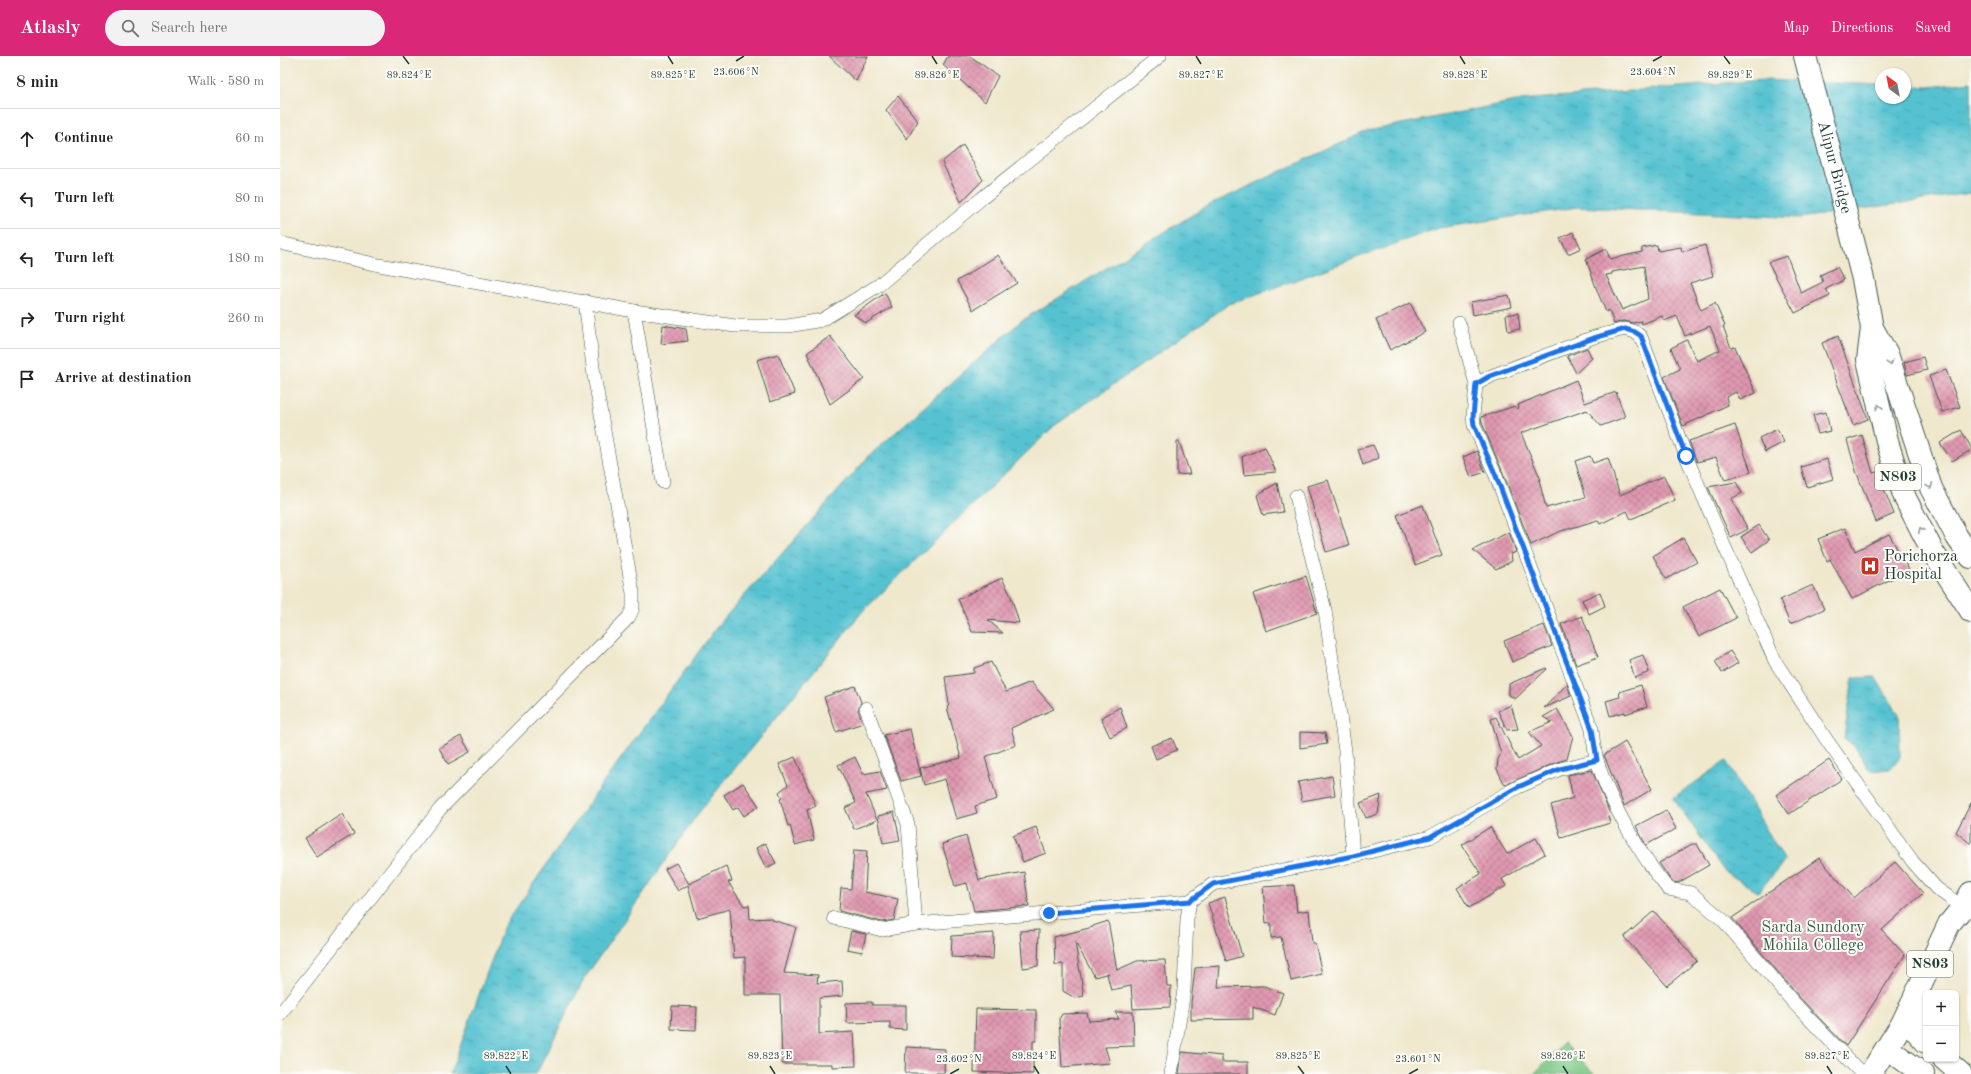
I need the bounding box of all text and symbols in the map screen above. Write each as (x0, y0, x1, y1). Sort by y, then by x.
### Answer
search box (105, 10, 385, 46)
icon: search (119, 17, 141, 39)
text: Atlasly (20, 19, 81, 38)
text: Search here (151, 21, 228, 36)
text: Map (1783, 21, 1809, 35)
text: Directions (1831, 21, 1893, 35)
text: Saved (1915, 21, 1951, 35)
text: 23.606°N (713, 67, 759, 77)
text: 23.604°N (1630, 67, 1676, 77)
north arrow (1875, 68, 1911, 104)
text: 89.824°E (387, 70, 431, 80)
text: 89.825°E (651, 70, 695, 80)
text: 89.826°E (915, 70, 959, 80)
text: 89.827°E (1179, 70, 1223, 80)
text: 89.828°E (1443, 70, 1487, 80)
text: 89.829°E (1708, 70, 1752, 80)
text: 8 min (16, 74, 59, 91)
text: Walk · 580 m (187, 75, 264, 88)
street label: Alipur Bridge (1814, 119, 1854, 215)
icon: ahead (16, 128, 38, 150)
text: Continue (54, 131, 113, 146)
text: 60 m (235, 132, 264, 145)
icon: left (16, 188, 38, 210)
text: Turn left (54, 191, 114, 206)
text: 80 m (235, 192, 264, 205)
icon: left (16, 248, 38, 270)
text: Turn left (54, 251, 114, 266)
text: 180 m (227, 252, 264, 265)
icon: right (16, 308, 38, 330)
text: Turn right (54, 311, 125, 326)
text: 260 m (227, 312, 264, 325)
one-way arrow (1885, 359, 1893, 366)
icon: arrive (16, 368, 38, 390)
text: Arrive at destination (54, 371, 192, 386)
one-way arrow (1875, 404, 1884, 411)
route start (1677, 447, 1695, 465)
road number: N803 (1875, 464, 1921, 490)
one-way arrow (1926, 482, 1934, 489)
one-way arrow (1919, 526, 1926, 534)
place label: Porichorza Hospital (1884, 549, 1958, 583)
hospital icon: Porichorza Hospital (1859, 555, 1881, 577)
route end (1040, 904, 1058, 922)
park label: Sarda Sundory Mohila College (1761, 920, 1865, 954)
road number: N803 (1907, 951, 1953, 977)
map controls (1923, 990, 1959, 1062)
button: + (1923, 990, 1959, 1026)
button: − (1923, 1026, 1959, 1062)
text: 89.822°E (484, 1051, 528, 1061)
text: 89.823°E (748, 1051, 792, 1061)
text: 89.824°E (1012, 1051, 1056, 1061)
text: 89.825°E (1276, 1051, 1320, 1061)
text: 89.826°E (1541, 1051, 1585, 1061)
text: 89.827°E (1805, 1051, 1849, 1061)
text: 23.602°N (936, 1054, 982, 1064)
text: 23.601°N (1395, 1054, 1441, 1064)

